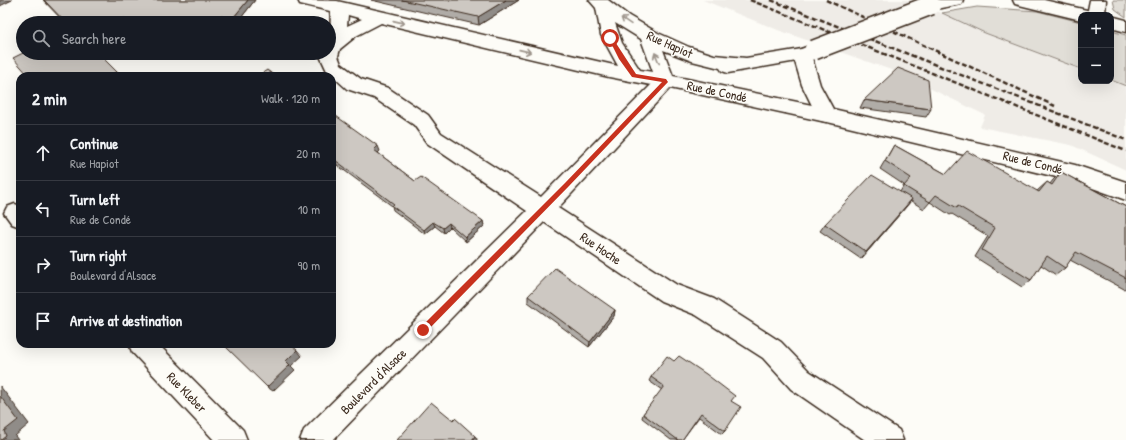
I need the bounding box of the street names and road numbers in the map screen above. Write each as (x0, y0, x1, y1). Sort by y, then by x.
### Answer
street label: Rue Hapiot (644, 26, 696, 62)
street label: Rue de Condé (685, 76, 749, 106)
street label: Rue de Condé (1001, 146, 1065, 178)
street label: Rue Hoche (577, 228, 625, 268)
street label: Boulevard d'Alsace (336, 344, 410, 418)
street label: Rue Kleber (163, 368, 211, 416)

